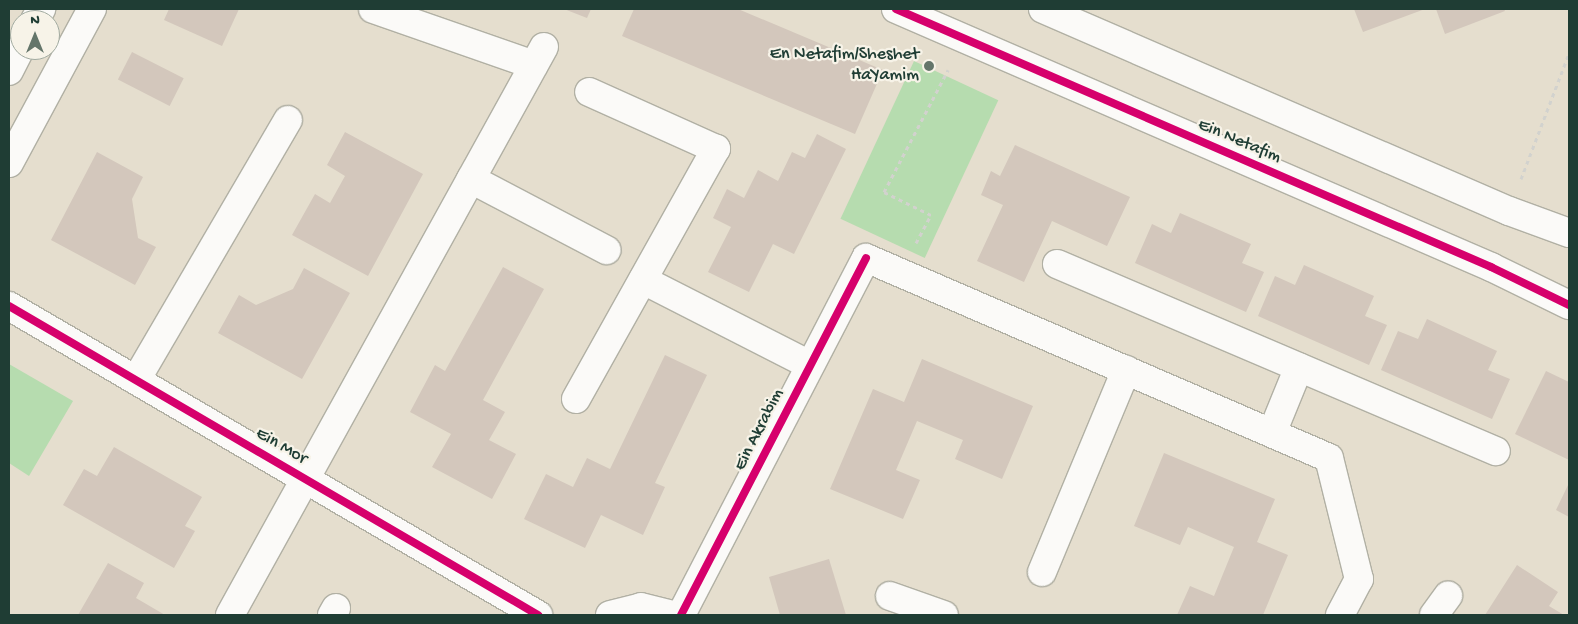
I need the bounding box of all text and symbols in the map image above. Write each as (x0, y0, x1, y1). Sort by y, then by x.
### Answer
north arrow (10, 10, 60, 60)
text: N (30, 12, 40, 29)
place label: En Netafim/Sheshet HaYamim (770, 45, 919, 88)
marker: En Netafim/Sheshet HaYamim (923, 60, 935, 72)
street label: Ein Netafim (1194, 115, 1284, 169)
street label: Ein Akrabim (730, 385, 790, 475)
street label: Ein Mor (251, 424, 311, 470)

